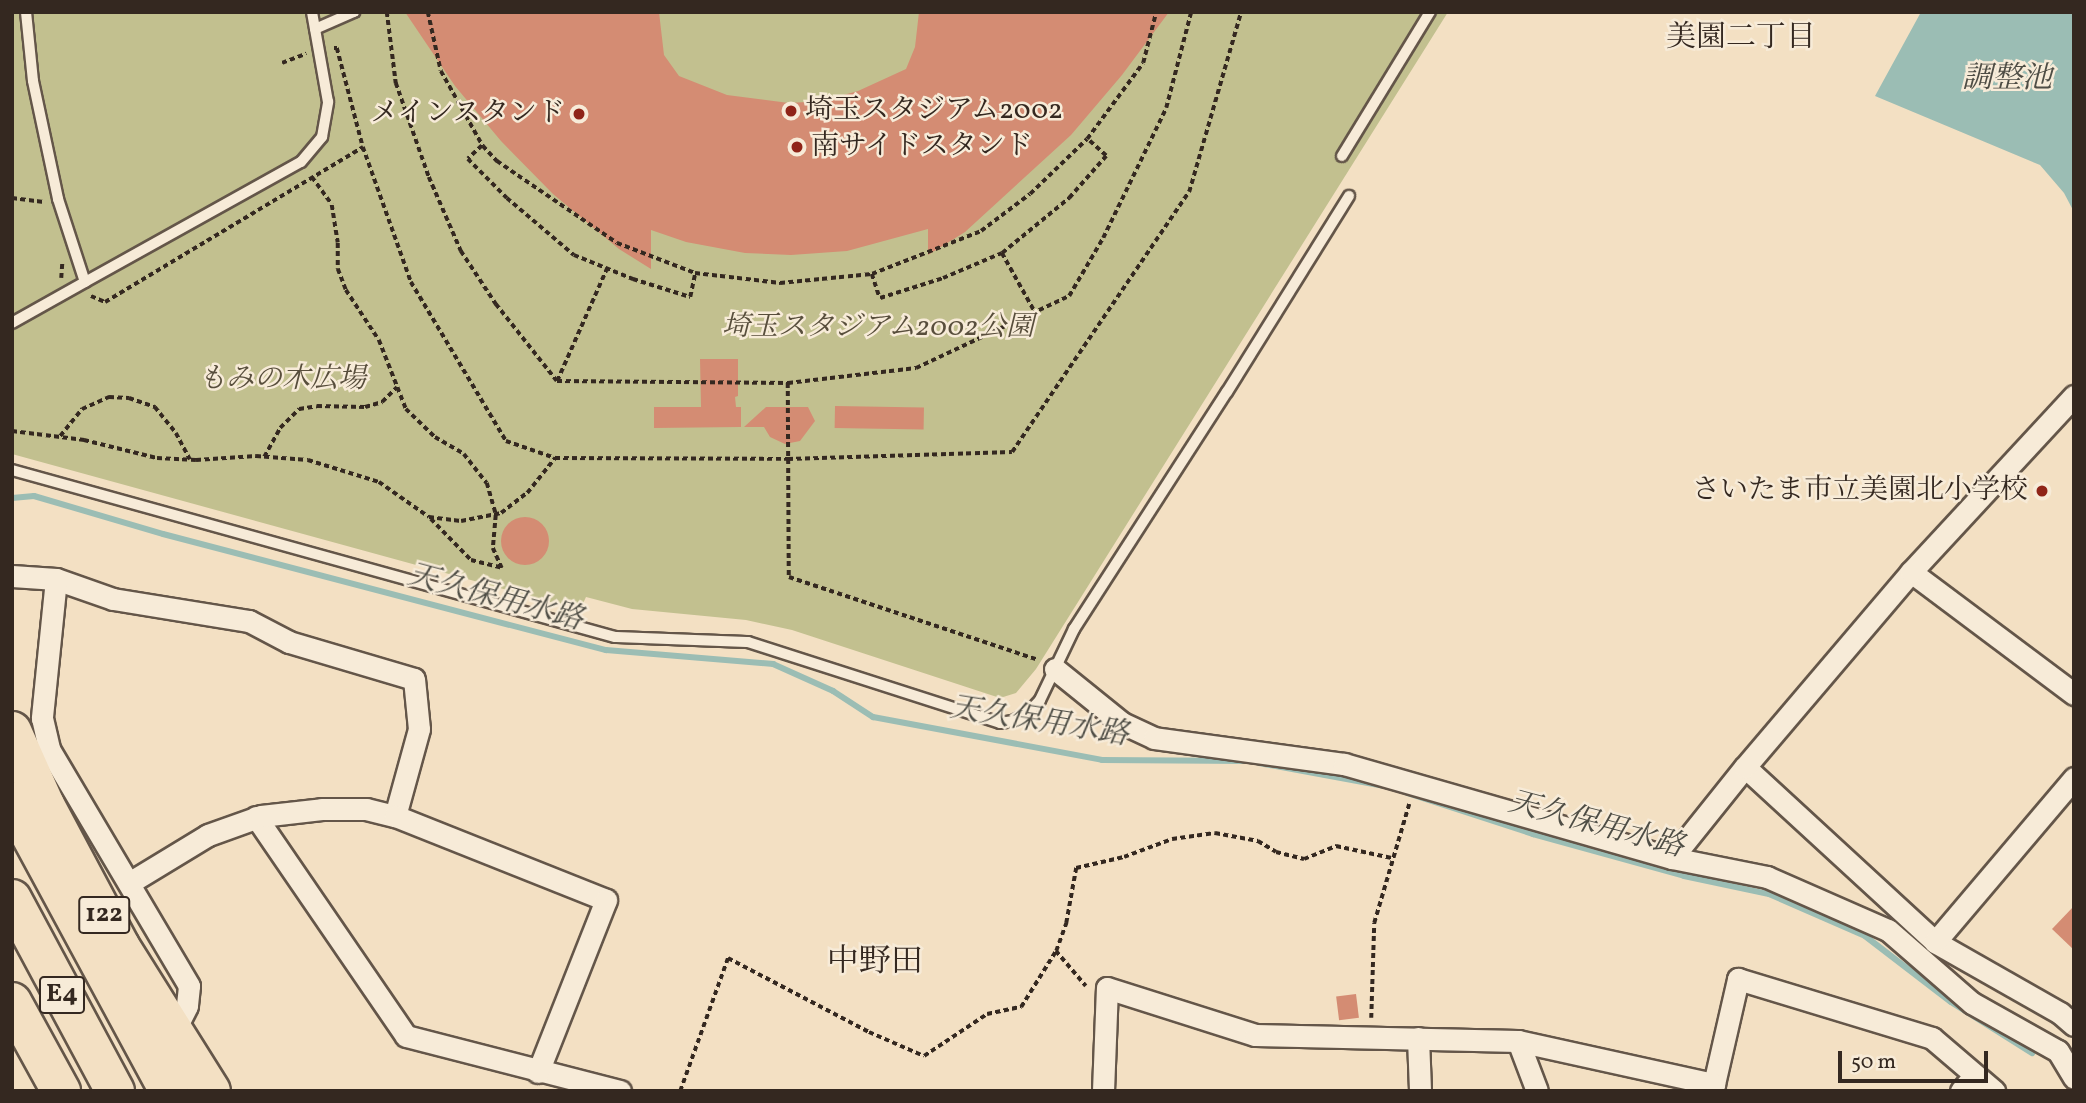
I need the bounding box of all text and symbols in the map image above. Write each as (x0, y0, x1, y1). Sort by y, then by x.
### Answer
district label: 美園二丁目 (1666, 20, 1816, 56)
water label: 調整池 (1962, 61, 2052, 97)
place label: 埼玉スタジアム2002 (805, 94, 1065, 128)
place label: メインスタンド (369, 97, 565, 131)
marker: 埼玉スタジアム2002 (783, 103, 799, 119)
marker: メインスタンド (571, 106, 587, 122)
place label: 南サイドスタンド (811, 130, 1035, 164)
marker: 南サイドスタンド (789, 139, 805, 155)
park label: 埼玉スタジアム2002公園 (721, 311, 1035, 345)
park label: もみの木広場 (198, 363, 366, 397)
place label: さいたま市立美園北小学校 (1692, 474, 2028, 508)
marker: さいたま市立美園北小学校 (2034, 483, 2050, 499)
water label: 天久保用水路 (403, 557, 587, 639)
water label: 天久保用水路 (947, 690, 1131, 754)
water label: 天久保用水路 (1504, 784, 1688, 866)
road number: 122 (78, 893, 130, 938)
district label: 中野田 (827, 944, 923, 982)
road number: E4 (38, 972, 86, 1018)
scale bar (1841, 1036, 1992, 1080)
text: 50 m (1851, 1048, 1896, 1077)

